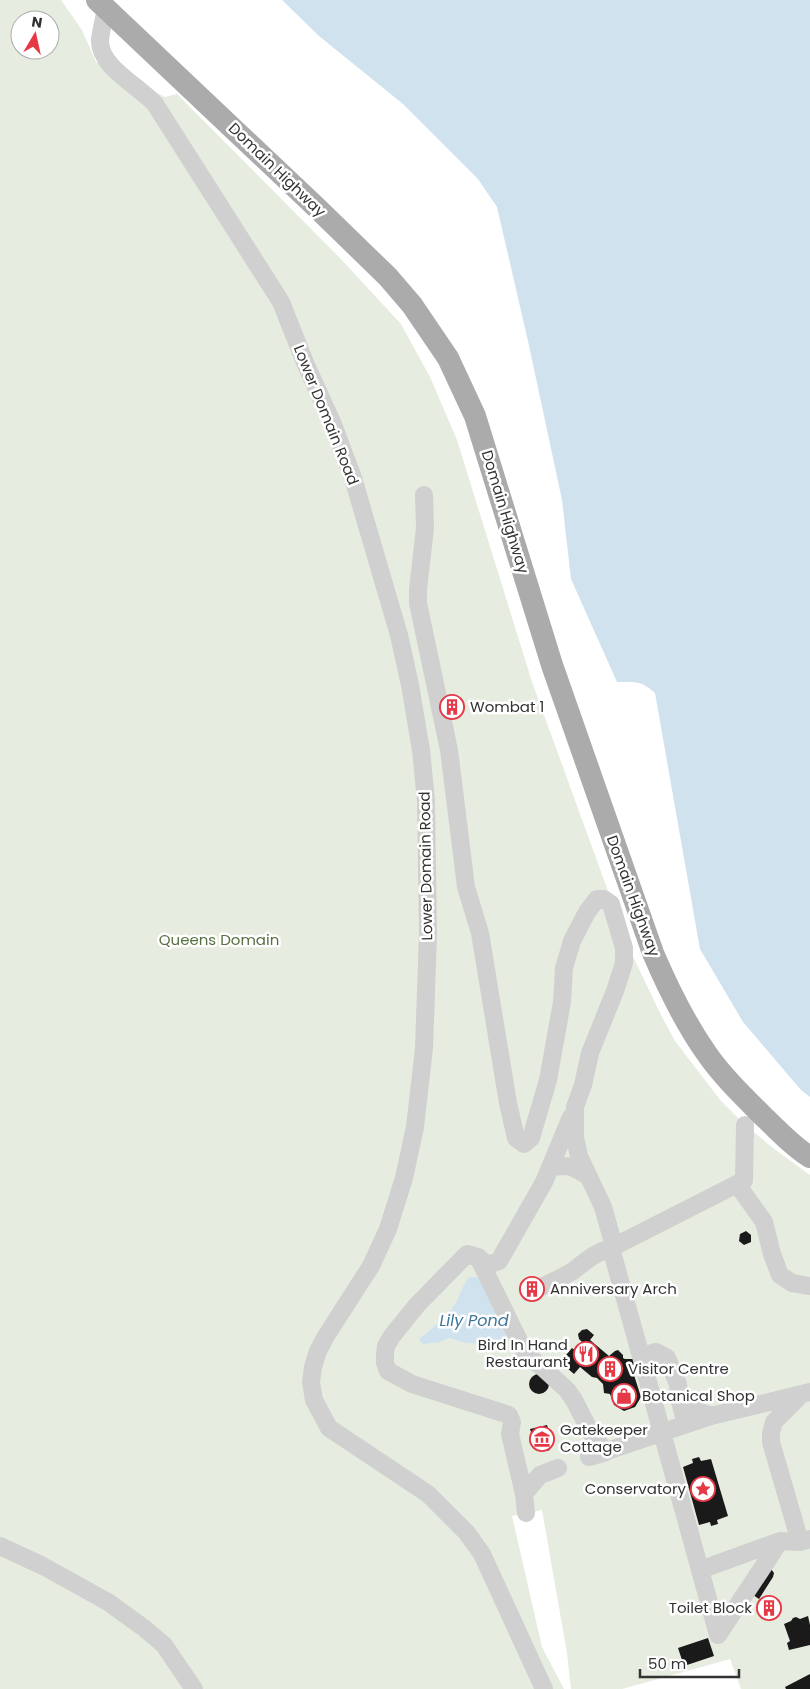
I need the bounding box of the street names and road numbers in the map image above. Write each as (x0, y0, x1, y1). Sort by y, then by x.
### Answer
street label: Domain Highway (224, 118, 331, 222)
street label: Lower Domain Road (289, 342, 364, 488)
street label: Domain Highway (477, 448, 534, 577)
street label: Lower Domain Road (414, 791, 437, 941)
street label: Domain Highway (602, 832, 665, 960)

